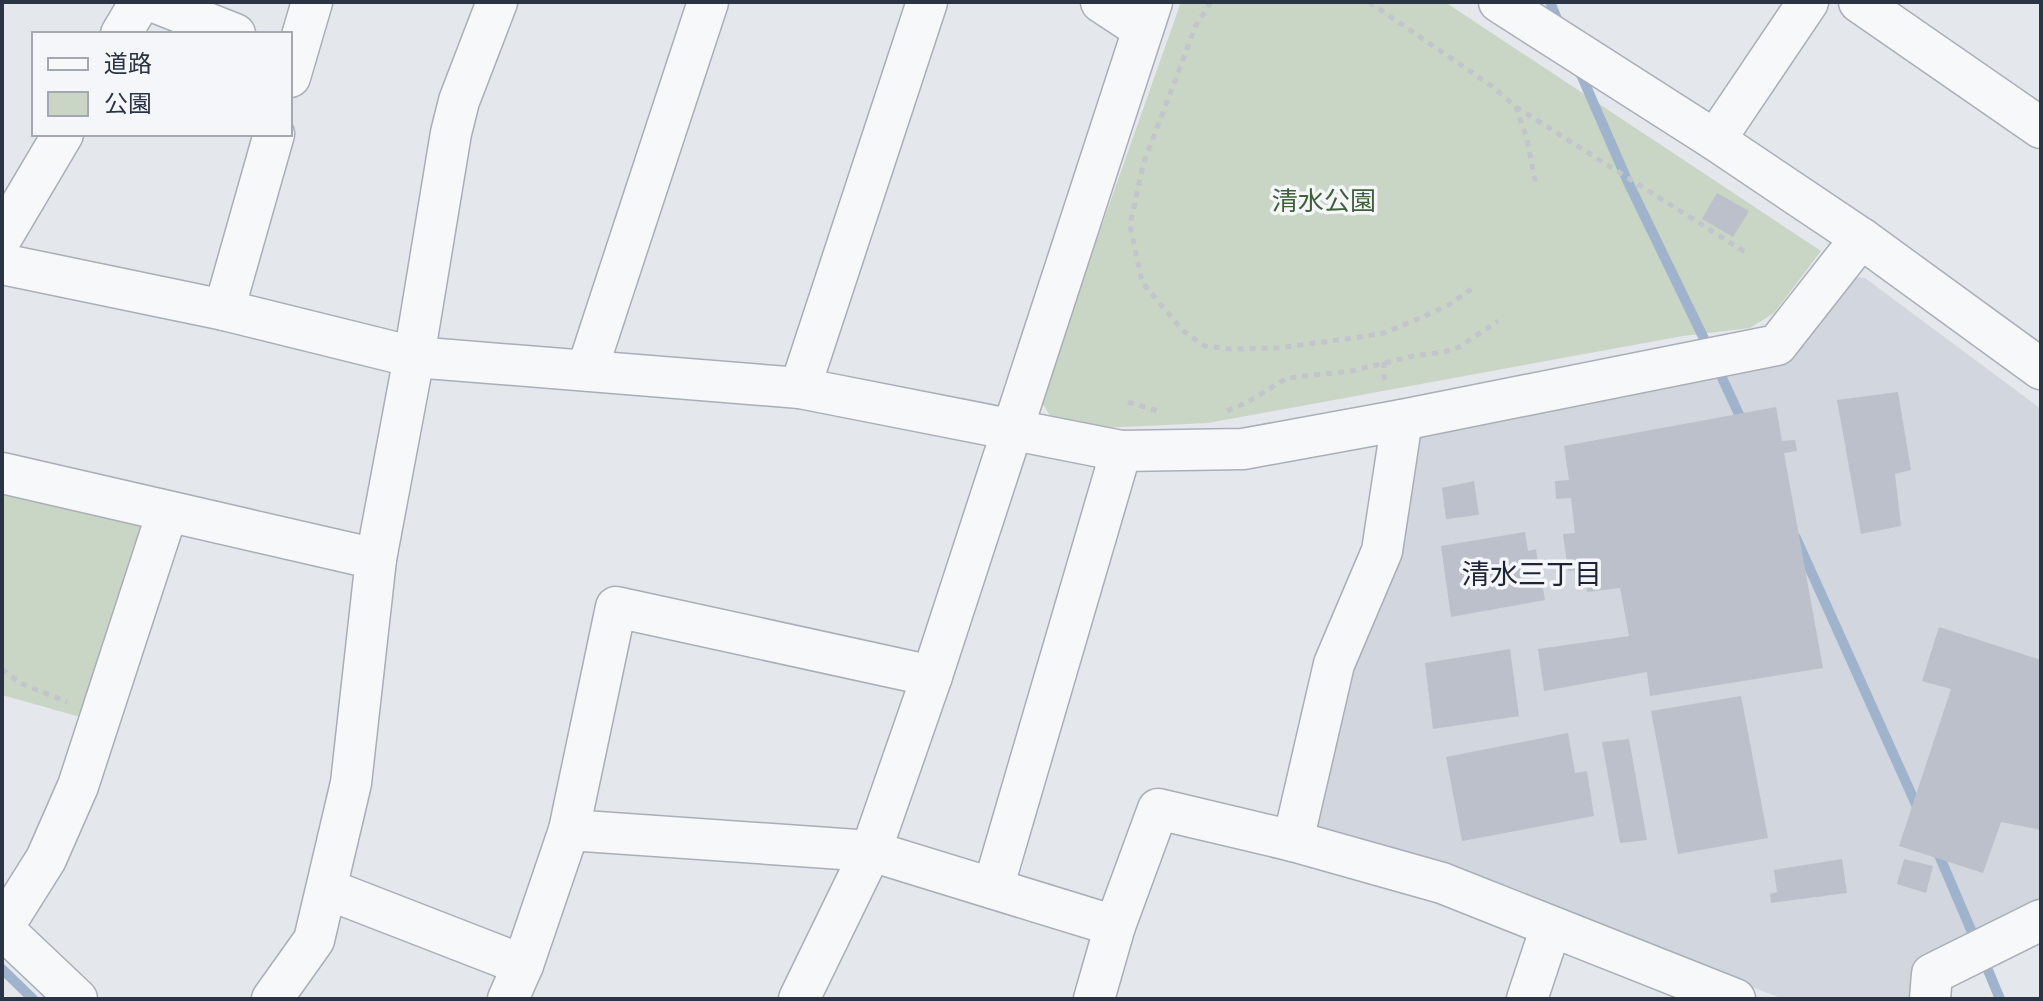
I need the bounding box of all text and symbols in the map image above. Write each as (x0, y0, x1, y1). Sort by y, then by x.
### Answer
legend (32, 32, 292, 136)
text: 道路 (104, 46, 152, 79)
text: 公園 (104, 86, 152, 119)
park label: 清水公園 (1272, 182, 1376, 218)
district label: 清水三丁目 (1462, 554, 1602, 592)

